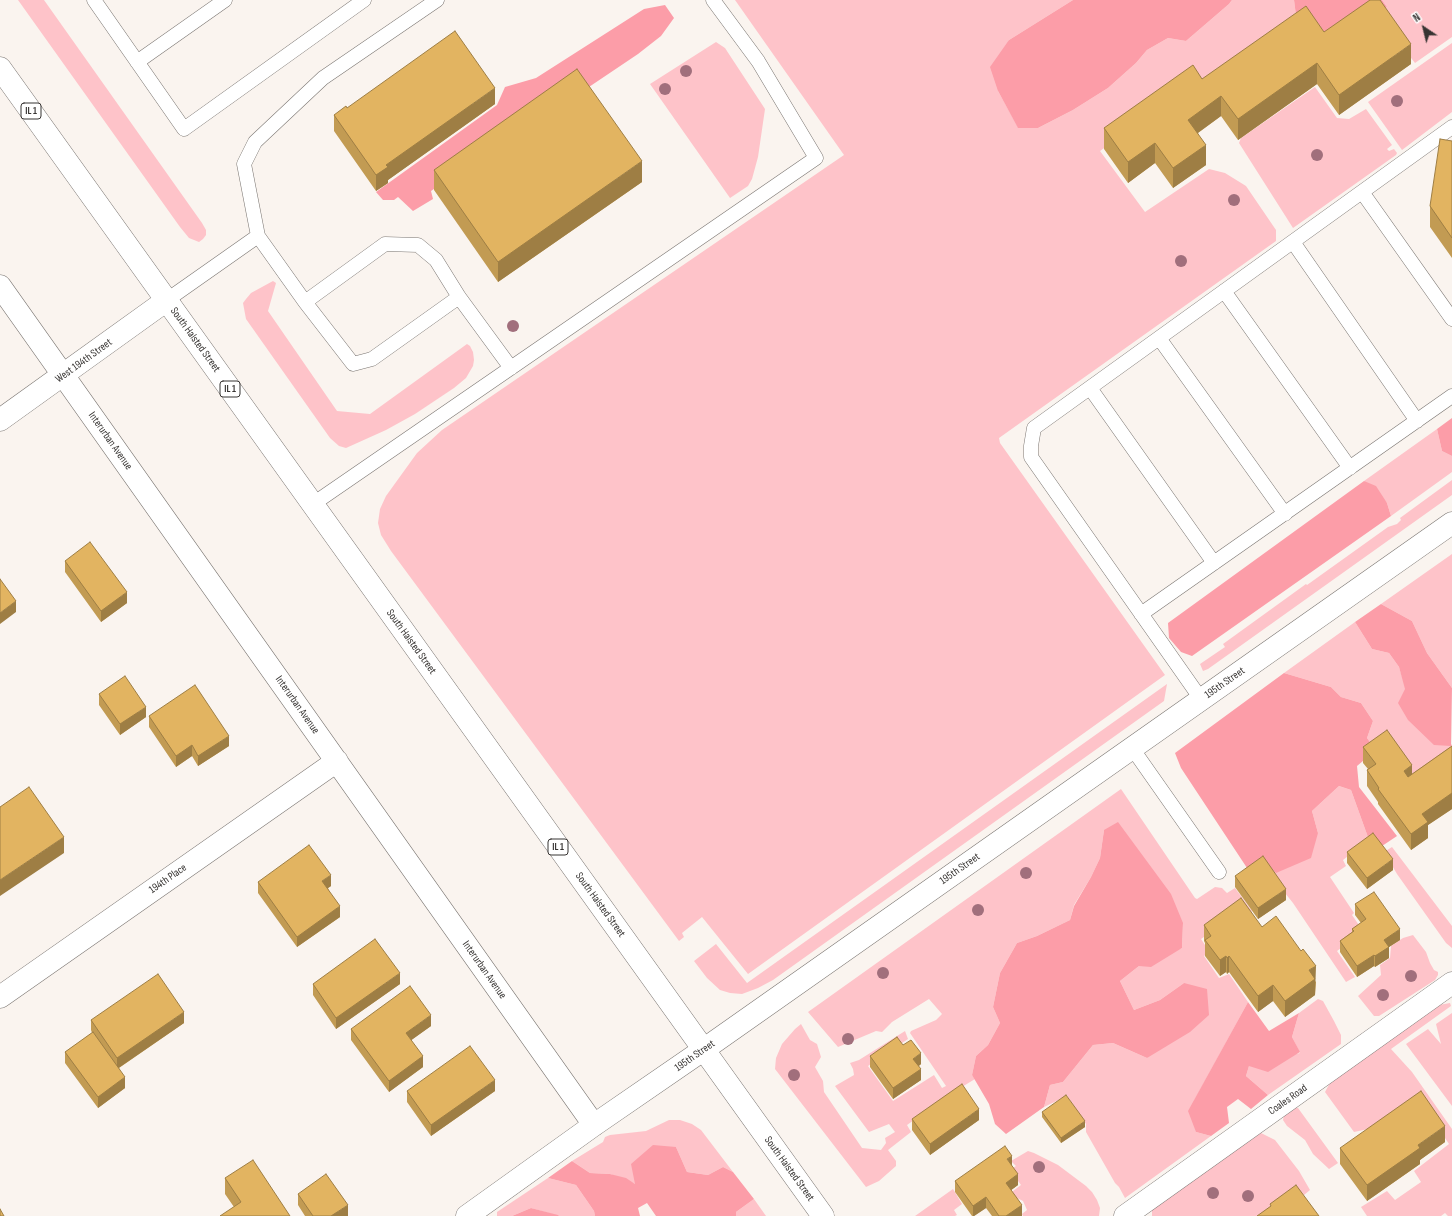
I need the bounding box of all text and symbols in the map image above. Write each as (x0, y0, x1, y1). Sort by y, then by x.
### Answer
north arrow (1404, 8, 1444, 48)
text: N (1411, 11, 1423, 25)
road number: IL 1 (21, 103, 41, 119)
street label: South Halsted Street (167, 305, 223, 375)
street label: West 194th Street (53, 336, 115, 386)
road number: IL 1 (220, 381, 240, 397)
street label: Interurban Avenue (85, 409, 135, 473)
street label: South Halsted Street (383, 607, 439, 677)
street label: 195th Street (1202, 664, 1248, 702)
street label: Interurban Avenue (272, 673, 322, 737)
road number: IL 1 (548, 839, 568, 855)
street label: 195th Street (937, 850, 983, 888)
street label: 194th Place (147, 861, 189, 897)
street label: South Halsted Street (572, 870, 628, 940)
street label: Interurban Avenue (459, 938, 509, 1002)
street label: 195th Street (672, 1037, 718, 1075)
street label: Coales Road (1266, 1082, 1310, 1118)
street label: South Halsted Street (761, 1134, 817, 1204)

